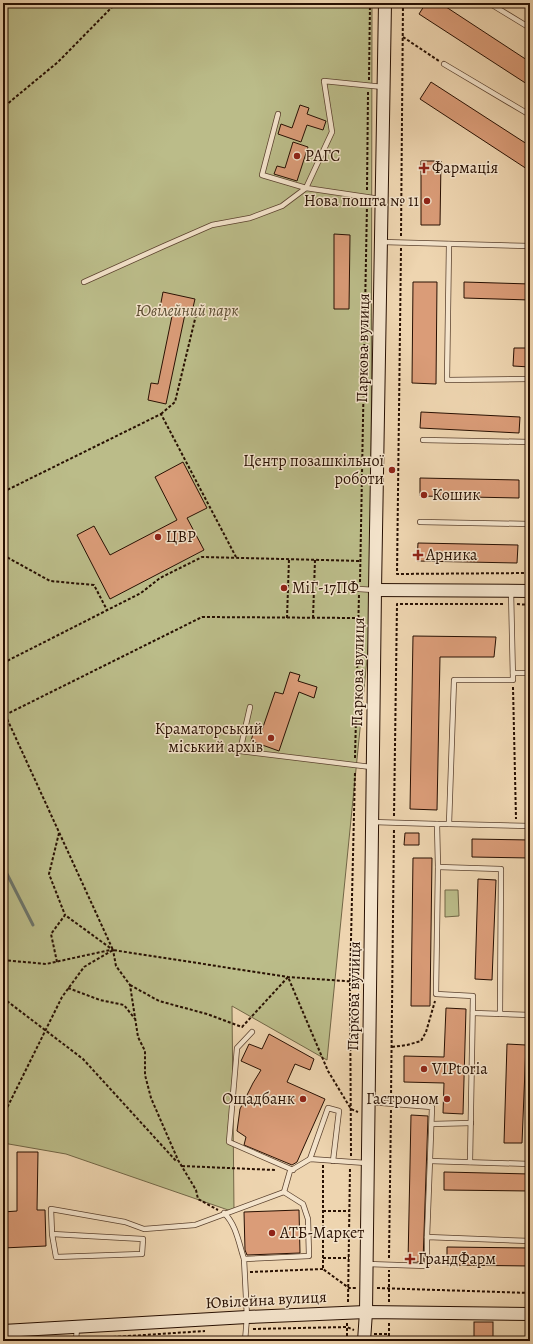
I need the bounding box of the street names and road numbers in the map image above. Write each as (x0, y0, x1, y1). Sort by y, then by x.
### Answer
street label: Паркова вулиця (351, 293, 375, 403)
street label: Паркова вулиця (346, 617, 370, 727)
street label: Паркова вулиця (342, 941, 366, 1051)
street label: Ювілейна вулиця (205, 1286, 327, 1314)

